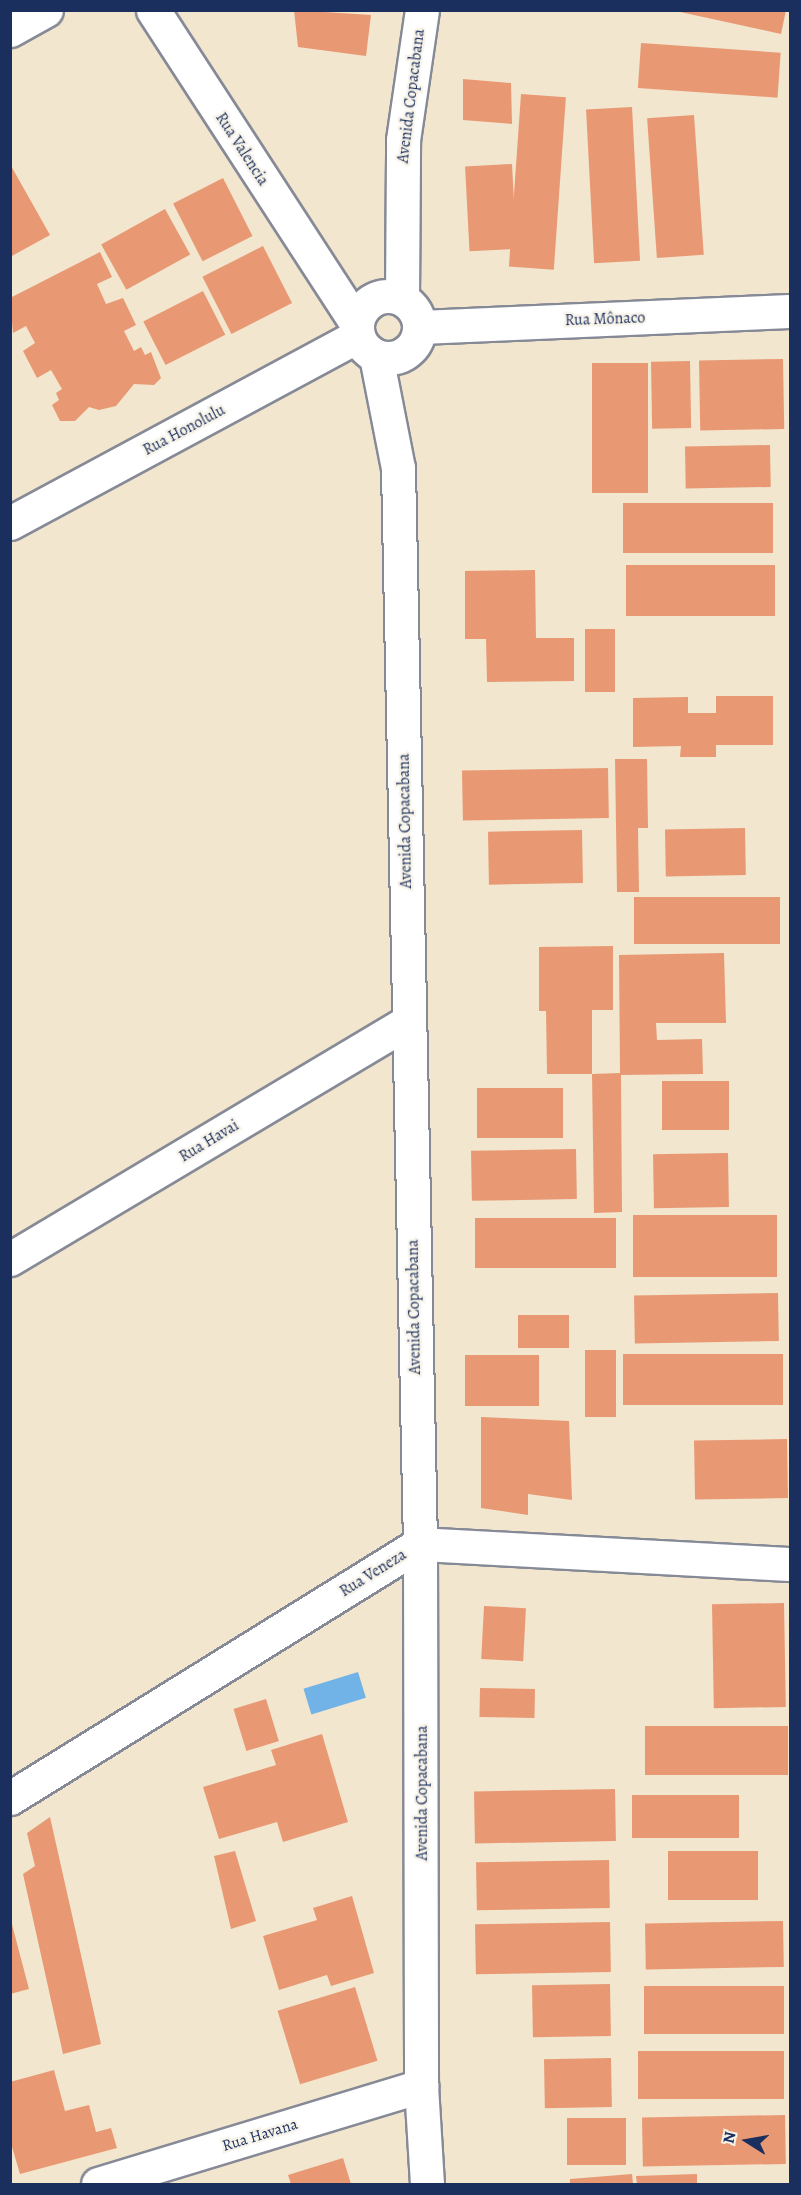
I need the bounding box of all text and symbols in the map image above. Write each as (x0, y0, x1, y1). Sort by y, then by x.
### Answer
street label: Avenida Copacabana (393, 28, 429, 164)
street label: Rua Valencia (211, 109, 273, 189)
street label: Rua Mônaco (564, 308, 646, 330)
street label: Rua Honolulu (140, 400, 228, 460)
street label: Avenida Copacabana (394, 753, 416, 889)
street label: Rua Havai (176, 1116, 242, 1166)
street label: Avenida Copacabana (403, 1239, 425, 1375)
street label: Rua Veneza (336, 1545, 410, 1601)
street label: Avenida Copacabana (412, 1725, 432, 1861)
north arrow (717, 2111, 777, 2171)
street label: Rua Havana (220, 2114, 300, 2156)
text: N (717, 2130, 741, 2145)

